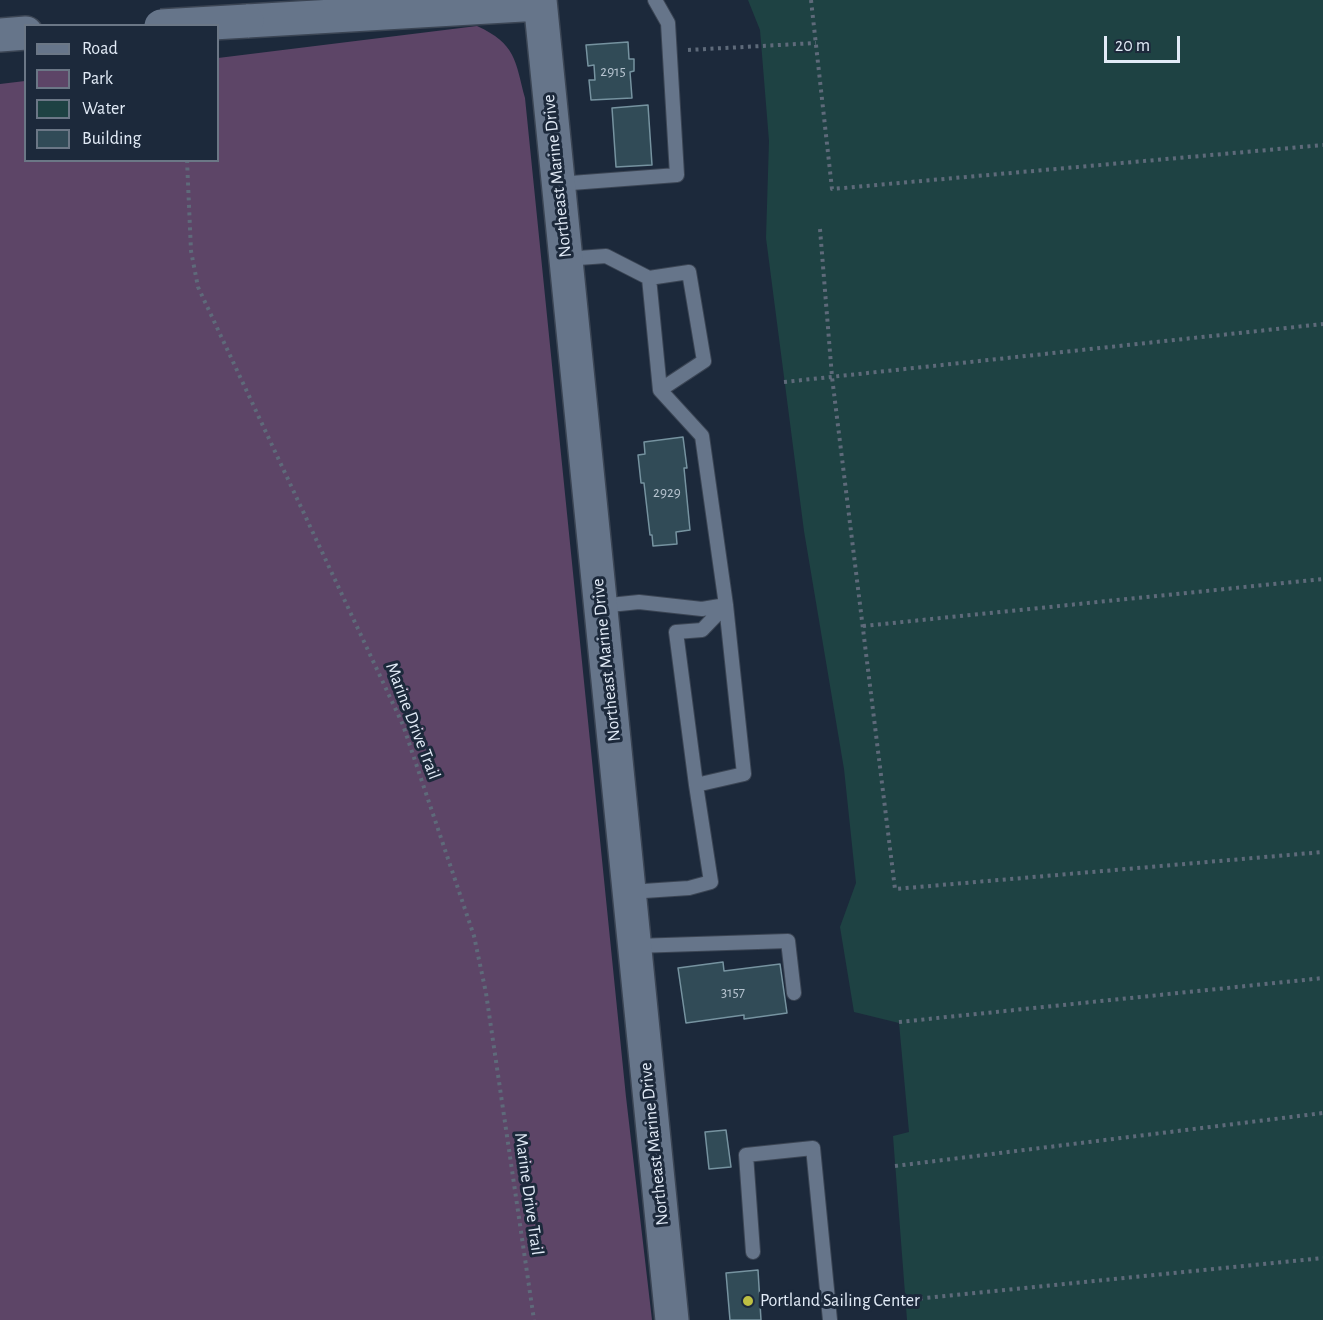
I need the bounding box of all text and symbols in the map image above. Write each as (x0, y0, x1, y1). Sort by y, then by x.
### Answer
legend (24, 24, 219, 162)
scale bar (1107, 24, 1184, 62)
text: 20 m (1115, 37, 1150, 55)
text: Road (82, 40, 118, 58)
house number: 2915 (600, 62, 626, 80)
text: Park (82, 70, 113, 88)
street label: Northeast Marine Drive (538, 93, 576, 259)
text: Water (82, 100, 125, 118)
text: Building (82, 130, 141, 148)
house number: 2929 (653, 483, 681, 501)
street label: Northeast Marine Drive (587, 577, 625, 743)
street label: Marine Drive Trail (381, 659, 445, 783)
house number: 3157 (721, 983, 745, 1001)
street label: Northeast Marine Drive (635, 1061, 673, 1227)
street label: Marine Drive Trail (510, 1131, 548, 1257)
place label: Portland Sailing Center (760, 1290, 920, 1312)
marker: Portland Sailing Center (741, 1294, 755, 1308)

